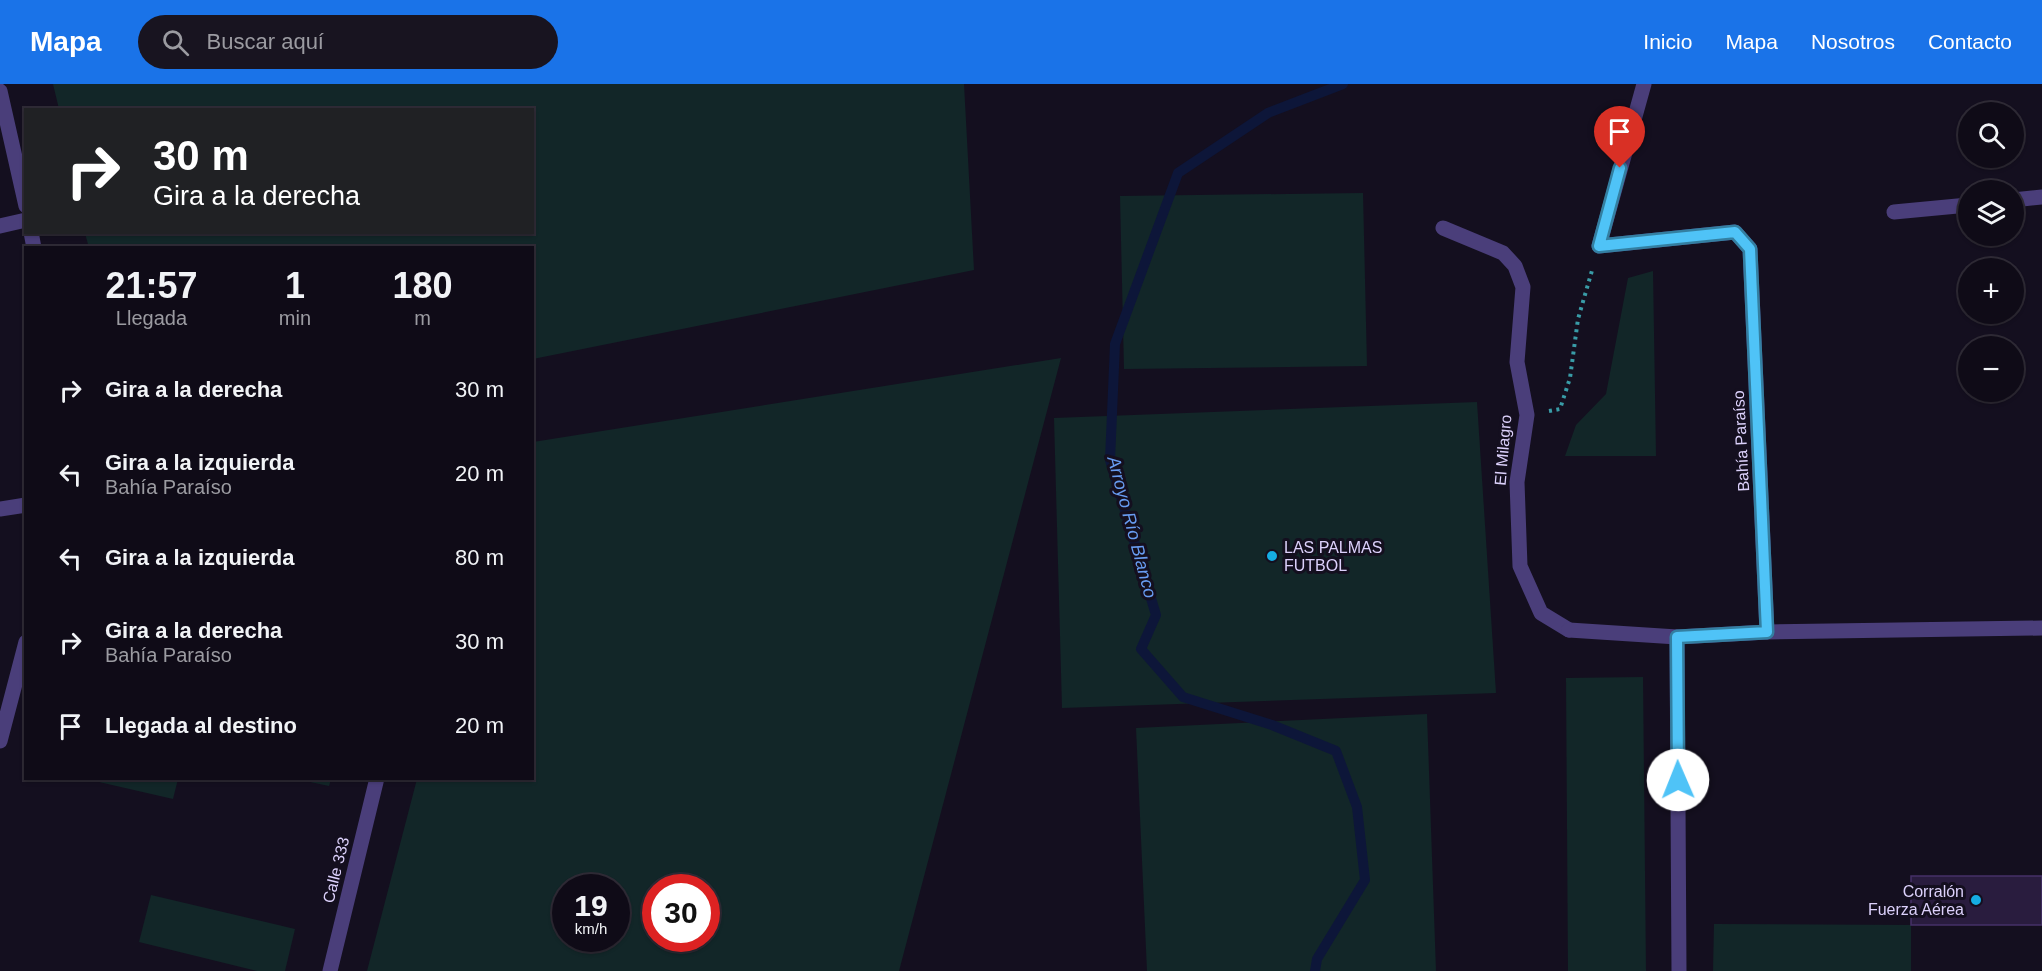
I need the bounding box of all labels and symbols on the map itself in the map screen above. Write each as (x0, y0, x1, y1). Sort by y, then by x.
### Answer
pin (1594, 106, 1645, 168)
street label: Bahía Paraíso (1730, 390, 1752, 492)
street label: El Milagro (1491, 414, 1515, 486)
water label: Arroyo Río Blanco (1103, 453, 1161, 600)
place label: LAS PALMAS FUTBOL (1284, 539, 1382, 574)
marker: LAS PALMAS FUTBOL (1265, 549, 1279, 563)
position arrow (1646, 748, 1710, 812)
street label: Calle 333 (320, 835, 352, 905)
speed limit sign: 30 (642, 874, 720, 952)
place label: Corralón Fuerza Aérea (1868, 883, 1964, 918)
marker: Corralón Fuerza Aérea (1969, 893, 1983, 907)

